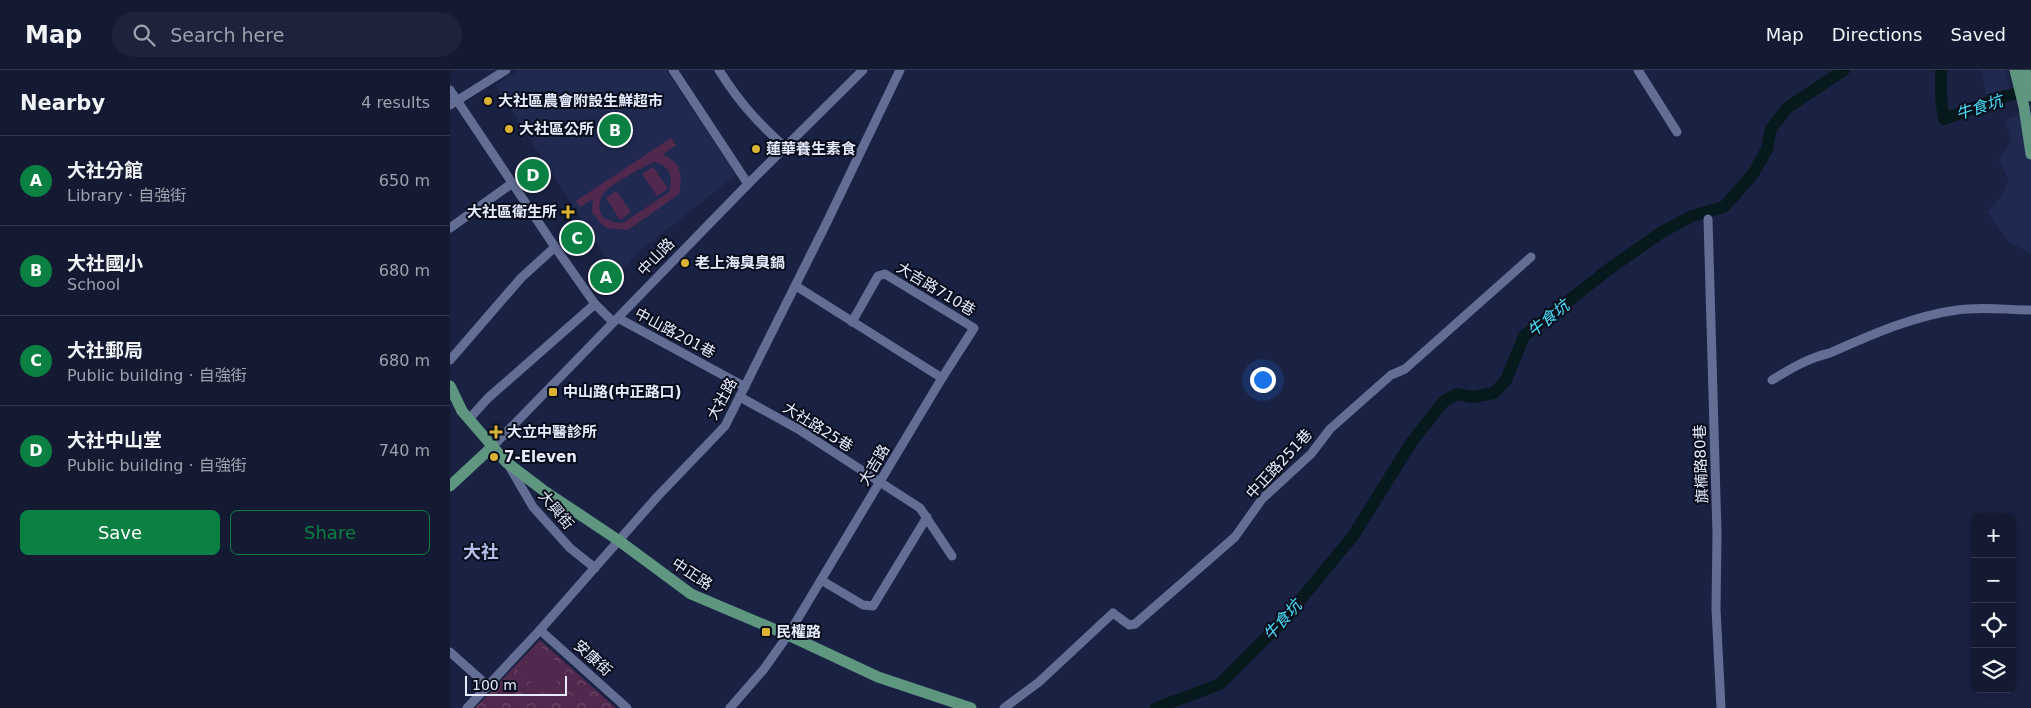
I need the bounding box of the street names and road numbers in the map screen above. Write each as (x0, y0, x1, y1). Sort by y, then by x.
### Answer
street label: 中山路 (634, 235, 678, 279)
street label: 大吉路710巷 (893, 258, 979, 320)
street label: 中山路201巷 (632, 304, 718, 362)
street label: 大社路 (703, 375, 741, 423)
street label: 大社路25巷 (780, 398, 856, 456)
street label: 旗楠路80巷 (1691, 424, 1711, 504)
street label: 中正路251巷 (1242, 425, 1316, 503)
street label: 大吉路 (855, 441, 893, 489)
street label: 大興街 (535, 487, 577, 533)
street label: 中正路 (668, 554, 716, 594)
street label: 安康街 (570, 636, 616, 680)

